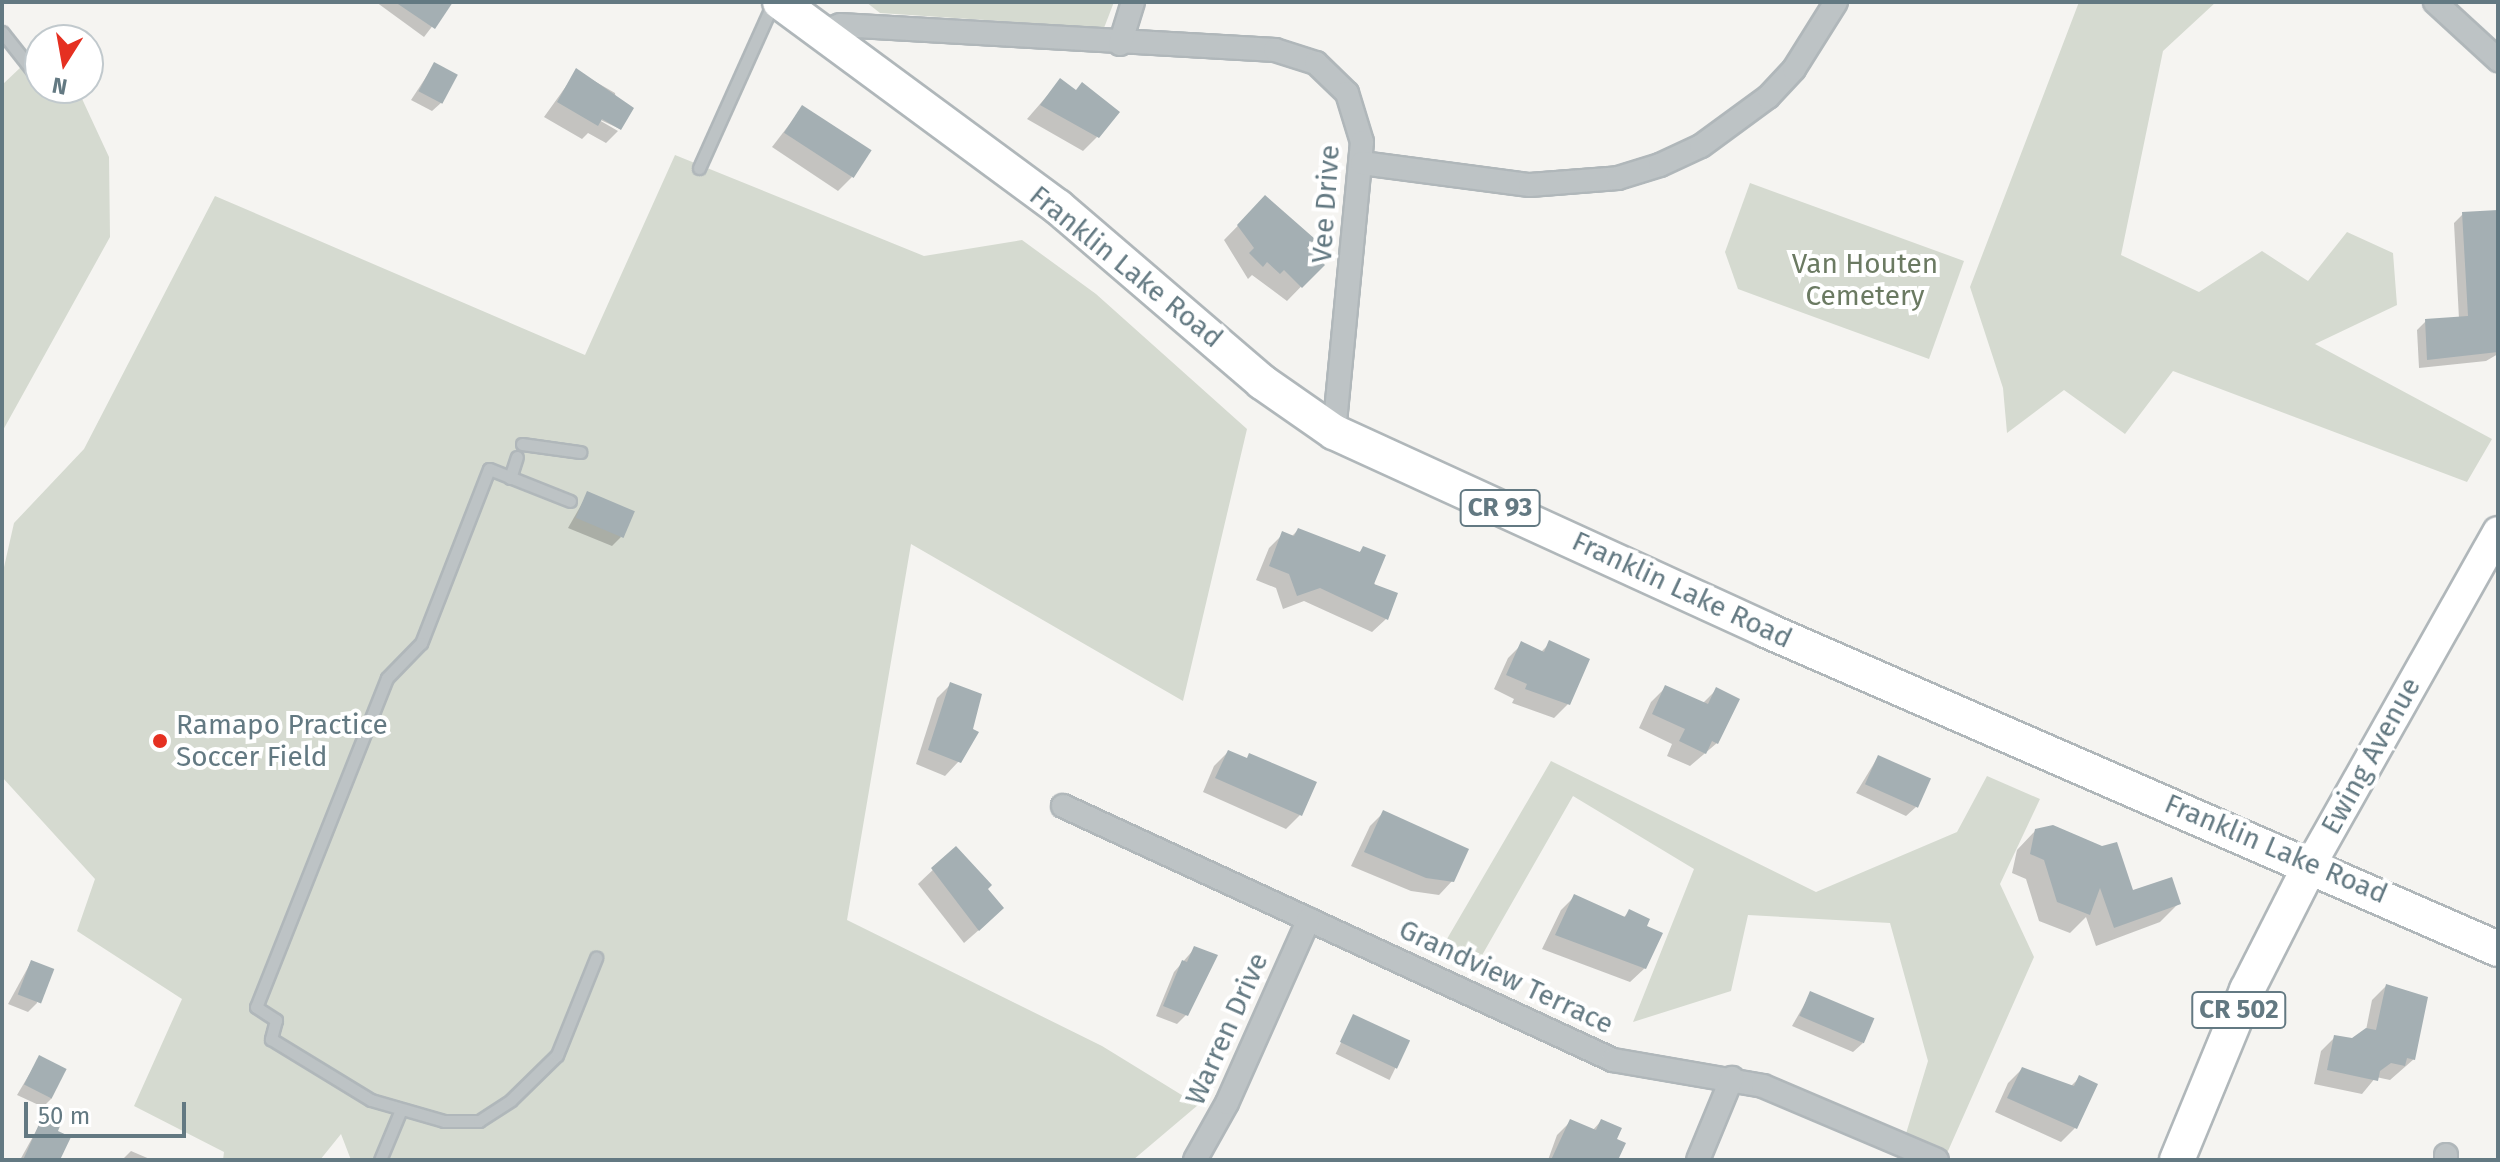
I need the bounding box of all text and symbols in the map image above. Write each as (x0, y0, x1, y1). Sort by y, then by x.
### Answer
north arrow (24, 24, 104, 104)
text: N (50, 71, 69, 101)
street label: Vee Drive (1305, 144, 1347, 264)
street label: Franklin Lake Road (1023, 179, 1229, 355)
park label: Van Houten Cemetery (1792, 247, 1938, 313)
road number: CR 93 (1458, 486, 1542, 530)
street label: Franklin Lake Road (1567, 524, 1797, 656)
street label: Ewing Avenue (2314, 672, 2428, 840)
place label: Ramapo Practice Soccer Field (176, 708, 388, 774)
marker: Ramapo Practice Soccer Field (151, 732, 169, 750)
street label: Franklin Lake Road (2160, 787, 2392, 911)
street label: Grandview Terrace (1394, 913, 1618, 1041)
street label: Warren Drive (1178, 948, 1276, 1110)
road number: CR 502 (2191, 988, 2287, 1032)
scale bar (28, 1086, 190, 1136)
text: 50 m (38, 1102, 90, 1130)

